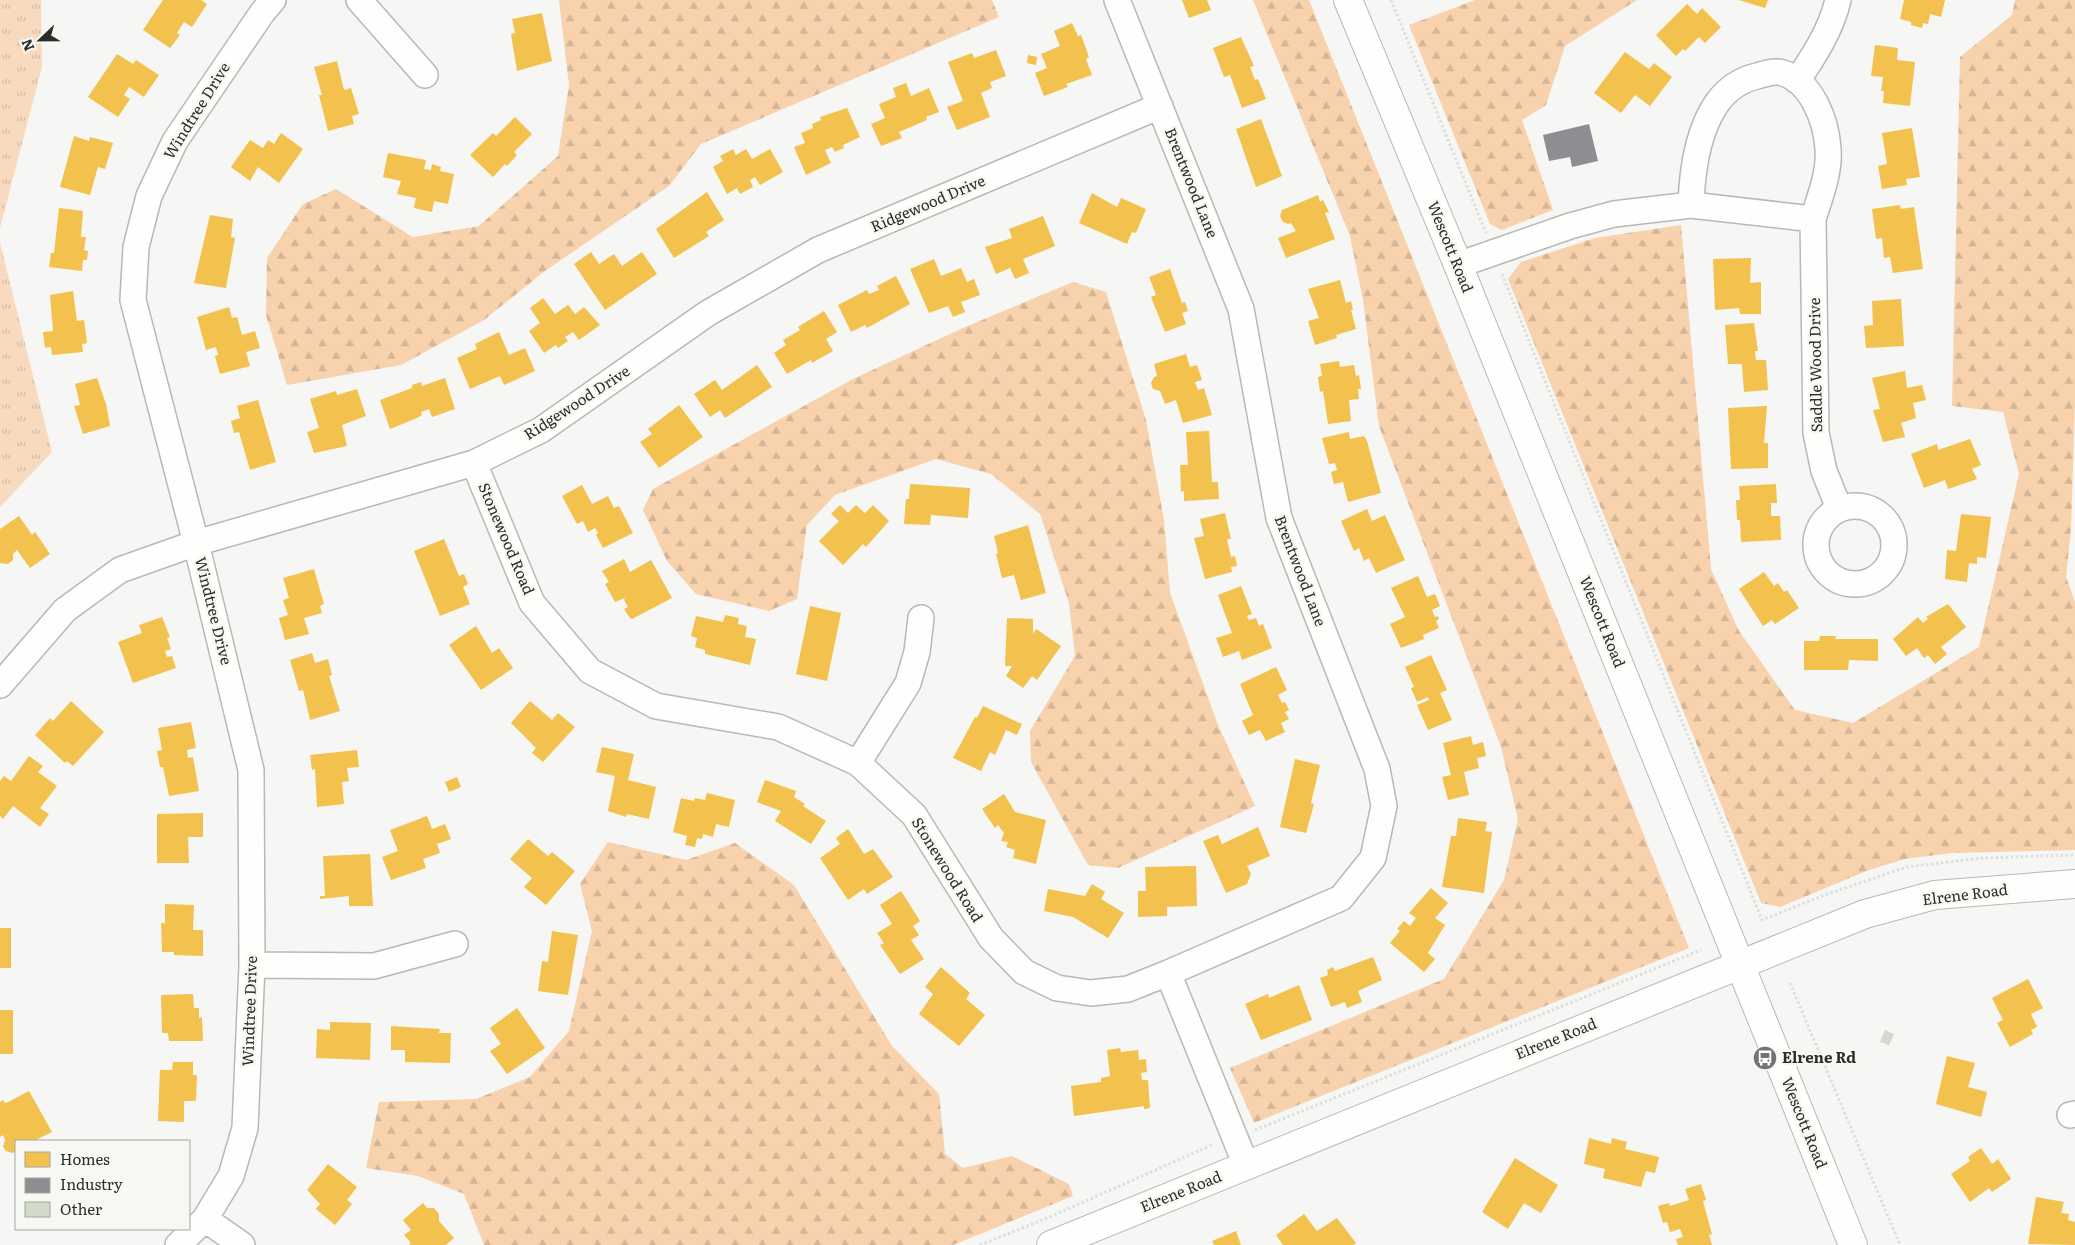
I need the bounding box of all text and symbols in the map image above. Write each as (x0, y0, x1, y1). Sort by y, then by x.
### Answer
north arrow (15, 15, 65, 65)
text: N (15, 36, 38, 54)
street label: Windtree Drive (157, 57, 235, 163)
street label: Brentwood Lane (1160, 124, 1225, 241)
street label: Ridgewood Drive (866, 168, 989, 237)
street label: Wescott Road (1423, 197, 1480, 296)
street label: Saddle Wood Drive (1802, 297, 1827, 433)
street label: Ridgewood Drive (519, 359, 634, 445)
street label: Stonewood Road (473, 479, 541, 598)
street label: Brentwood Lane (1270, 512, 1333, 630)
street label: Windtree Drive (190, 554, 239, 667)
street label: Wescott Road (1575, 572, 1632, 671)
street label: Stonewood Road (907, 812, 990, 926)
street label: Elrene Road (1921, 877, 2009, 910)
street label: Windtree Drive (235, 955, 262, 1067)
street label: Elrene Road (1511, 1011, 1600, 1064)
bus stop icon: Elrene Rd (1752, 1045, 1778, 1071)
place label: Elrene Rd (1782, 1045, 1856, 1068)
street label: Wescott Road (1777, 1073, 1834, 1172)
legend (15, 1140, 190, 1230)
text: Homes (60, 1147, 110, 1170)
street label: Elrene Road (1136, 1164, 1225, 1217)
text: Industry (60, 1172, 123, 1195)
text: Other (60, 1197, 102, 1220)

